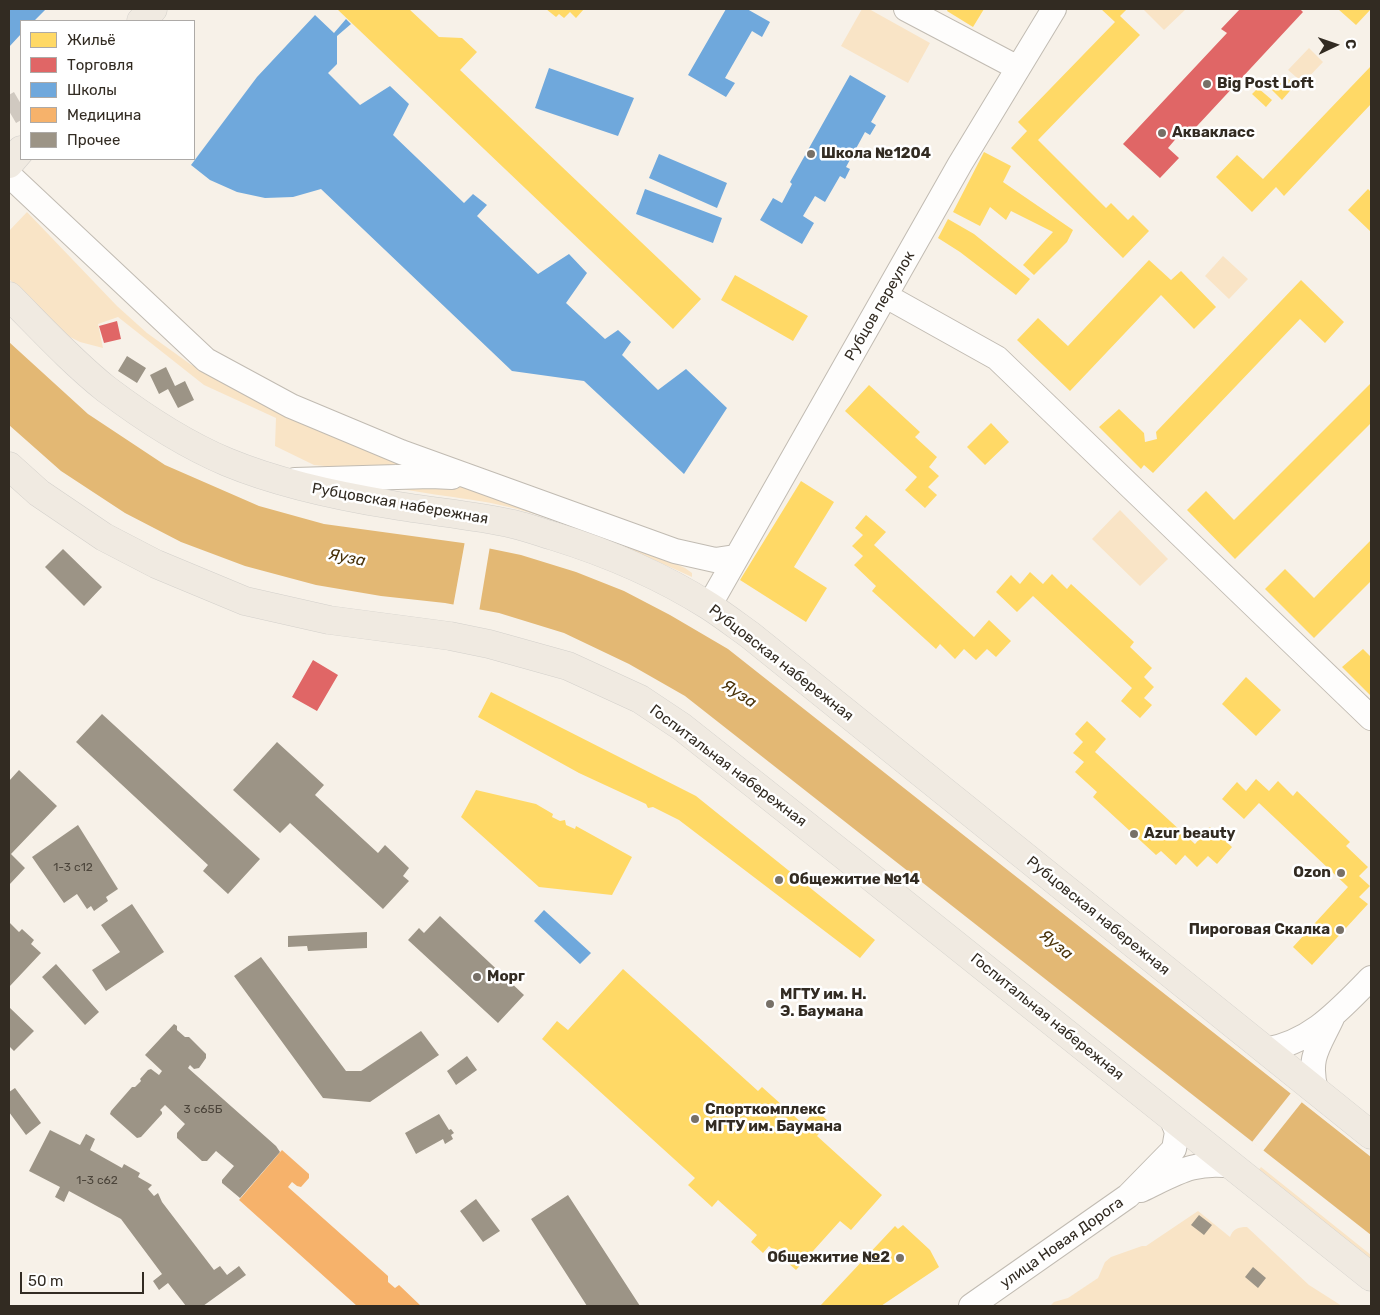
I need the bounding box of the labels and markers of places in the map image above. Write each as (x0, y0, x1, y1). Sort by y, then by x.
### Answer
place label: Big Post Loft (1217, 75, 1314, 93)
marker: Big Post Loft (1201, 78, 1213, 90)
place label: Аквакласс (1172, 124, 1255, 142)
marker: Аквакласс (1156, 127, 1168, 139)
place label: Школа №1204 (821, 145, 931, 163)
marker: Школа №1204 (805, 148, 817, 160)
place label: Azur beauty (1144, 825, 1235, 843)
marker: Azur beauty (1128, 828, 1140, 840)
place label: Ozon (1293, 864, 1331, 882)
marker: Ozon (1335, 867, 1347, 879)
place label: Общежитие №14 (789, 871, 920, 889)
marker: Общежитие №14 (773, 874, 785, 886)
place label: Пироговая Скалка (1189, 921, 1330, 939)
marker: Пироговая Скалка (1334, 924, 1346, 936)
place label: Морг (487, 968, 525, 986)
marker: Морг (471, 971, 483, 983)
place label: МГТУ им. Н. Э. Баумана (780, 986, 867, 1021)
marker: МГТУ им. Н. Э. Баумана (764, 998, 776, 1010)
place label: Спорткомплекс МГТУ им. Баумана (705, 1101, 842, 1136)
marker: Спорткомплекс МГТУ им. Баумана (689, 1113, 701, 1125)
place label: Общежитие №2 (767, 1249, 890, 1267)
marker: Общежитие №2 (894, 1252, 906, 1264)

